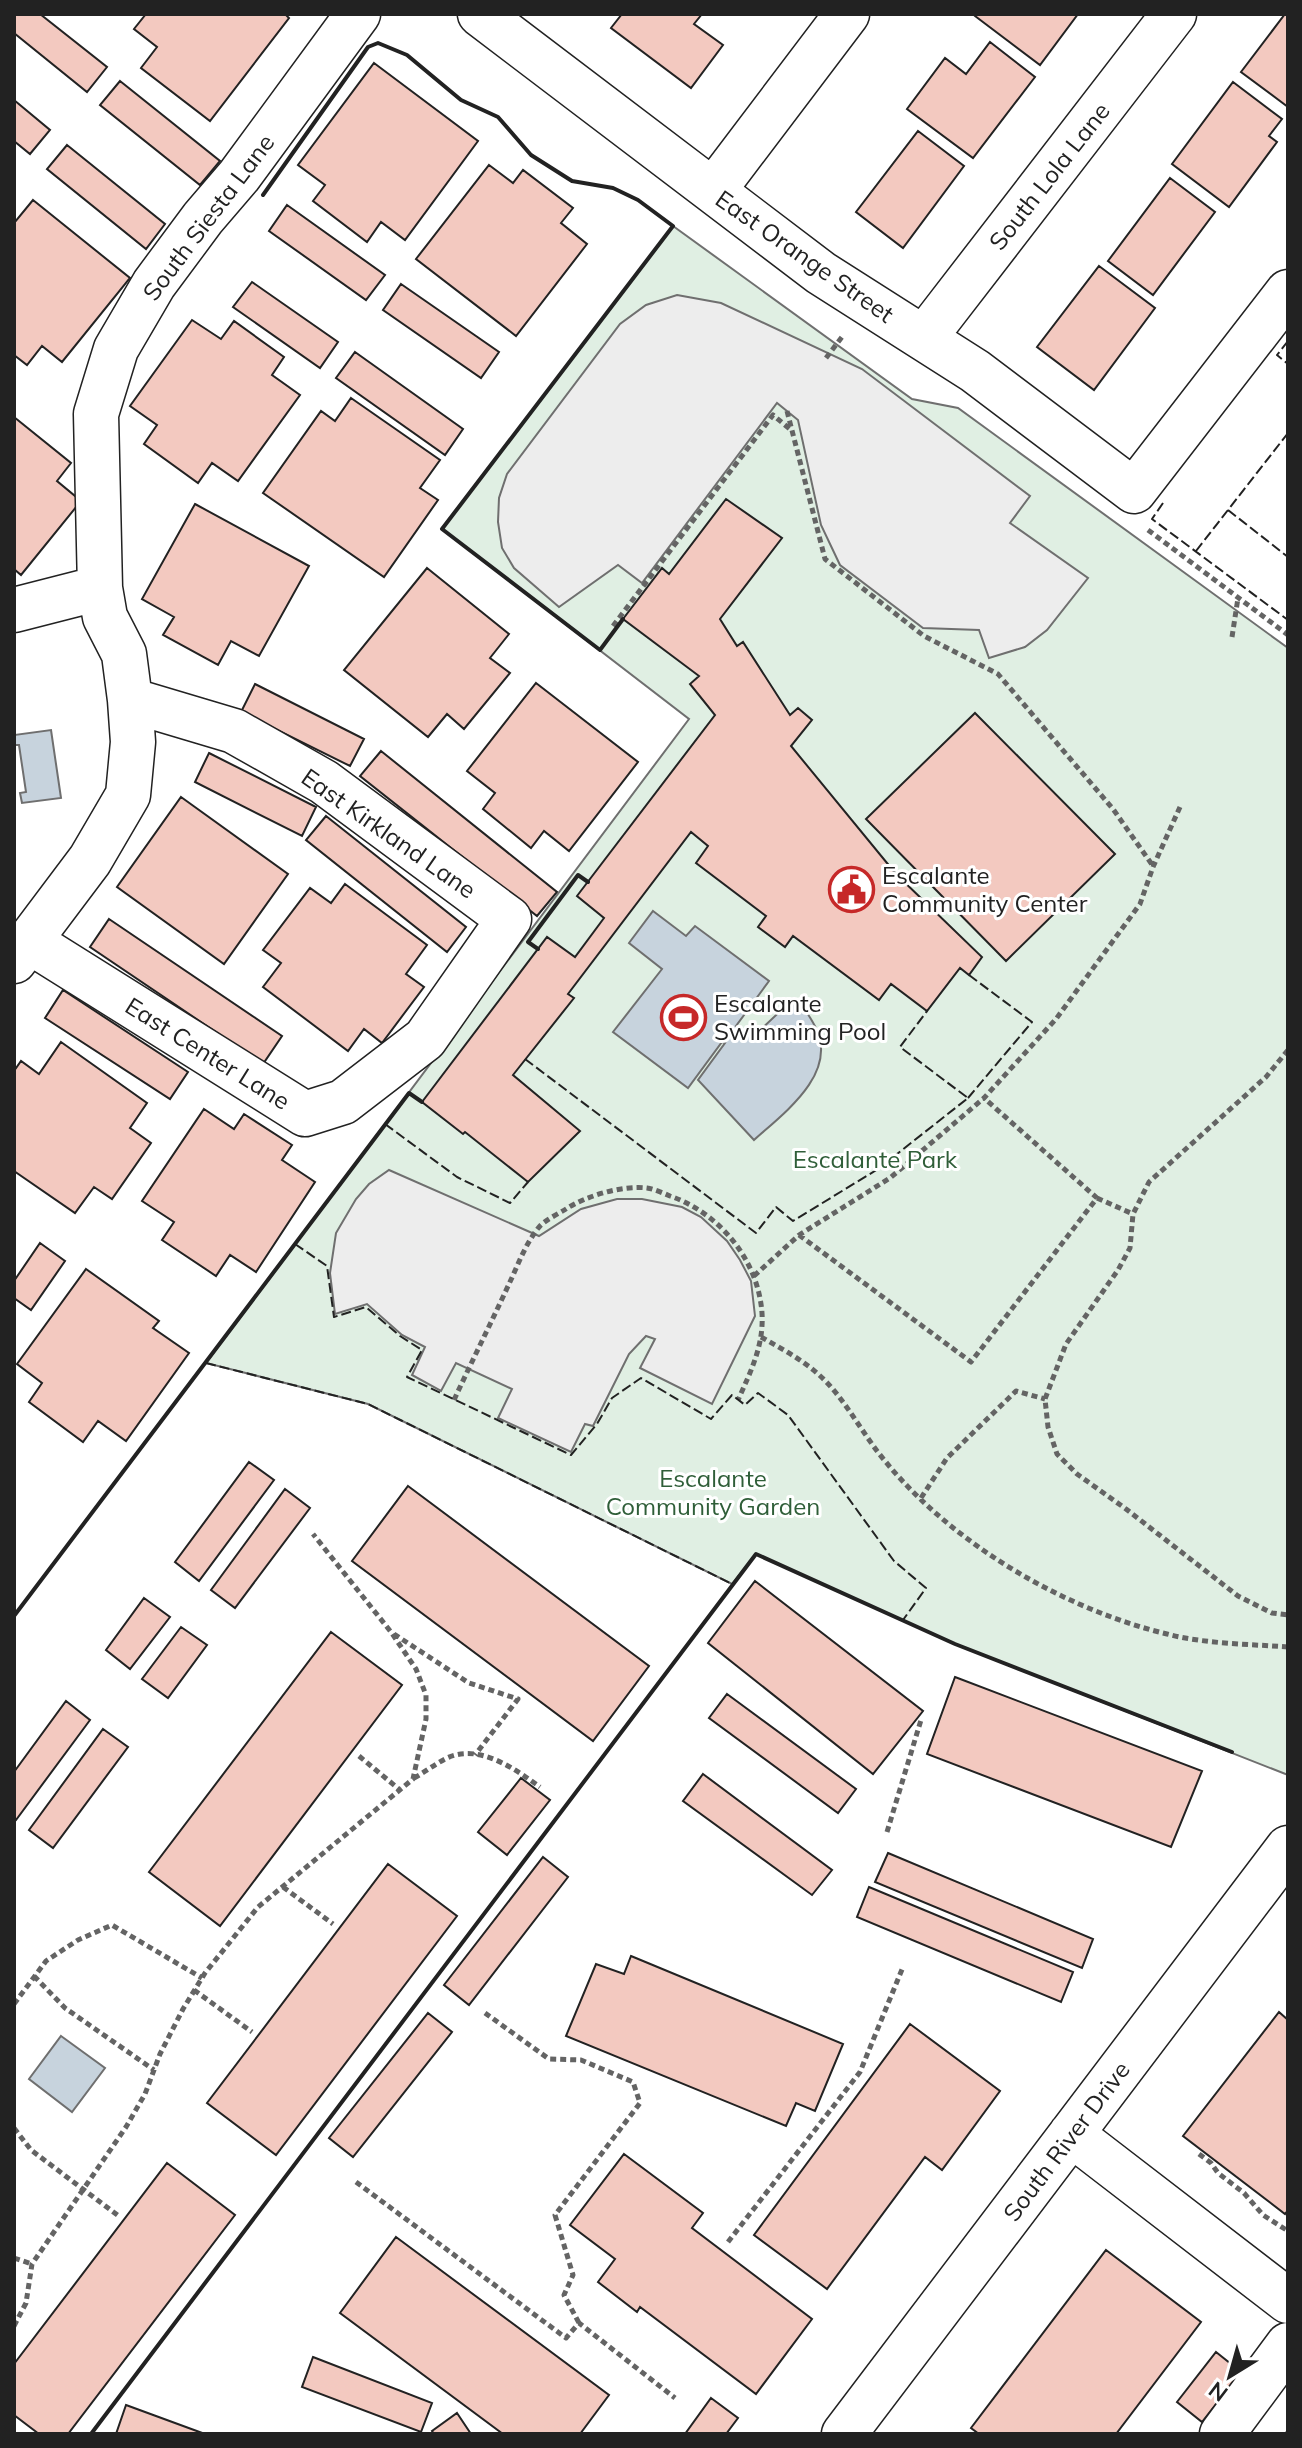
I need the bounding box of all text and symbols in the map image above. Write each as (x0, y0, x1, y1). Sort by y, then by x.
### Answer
street label: South Lola Lane (982, 96, 1116, 256)
street label: South Siesta Lane (136, 128, 280, 306)
street label: East Orange Street (710, 183, 900, 329)
street label: East Kirkland Lane (296, 762, 482, 904)
place label: Escalante Community Center (882, 860, 1088, 918)
public building icon: Escalante Community Center (827, 865, 875, 913)
place label: Escalante Swimming Pool (714, 988, 886, 1046)
street label: East Center Lane (120, 990, 296, 1116)
sports icon: Escalante Swimming Pool (659, 993, 707, 1041)
park label: Escalante Park (793, 1144, 958, 1174)
park label: Escalante Community Garden (606, 1463, 820, 1521)
street label: South River Drive (996, 2055, 1136, 2227)
north arrow (1190, 2336, 1270, 2416)
text: N (1203, 2376, 1233, 2408)

